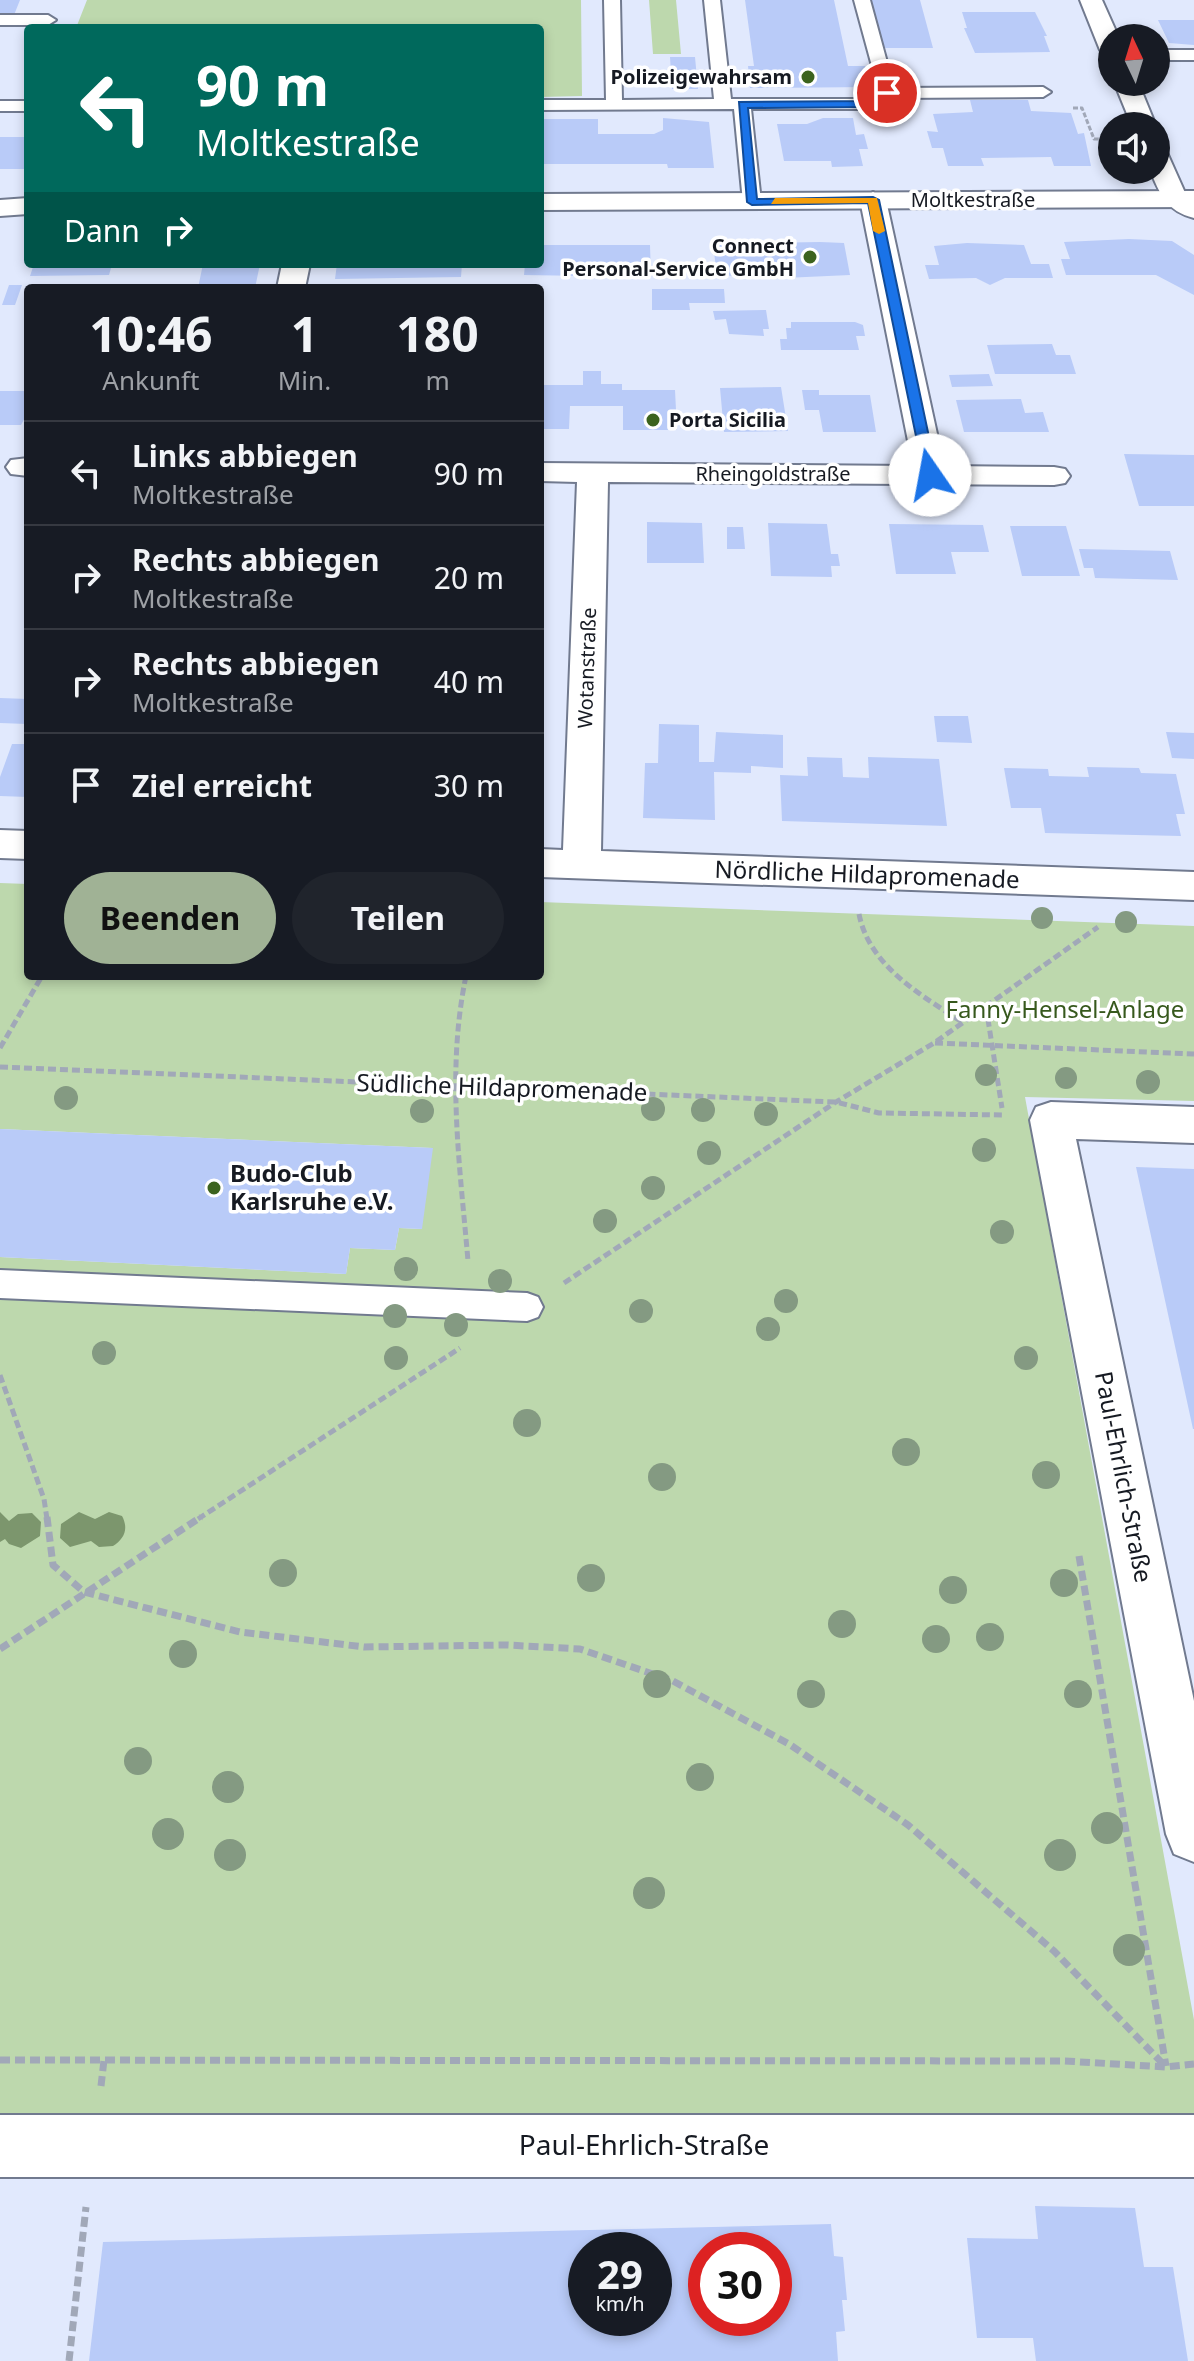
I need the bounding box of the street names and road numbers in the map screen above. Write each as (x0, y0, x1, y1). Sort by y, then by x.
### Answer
street label: Moltkestraße (911, 186, 1035, 213)
street label: Rheingoldstraße (695, 460, 851, 487)
street label: Wotanstraße (571, 607, 602, 729)
street label: Nördliche Hildapromenade (714, 852, 1020, 895)
street label: Südliche Hildapromenade (356, 1065, 648, 1108)
street label: Paul-Ehrlich-Straße (1088, 1368, 1161, 1585)
street label: Paul-Ehrlich-Straße (519, 2125, 769, 2163)

